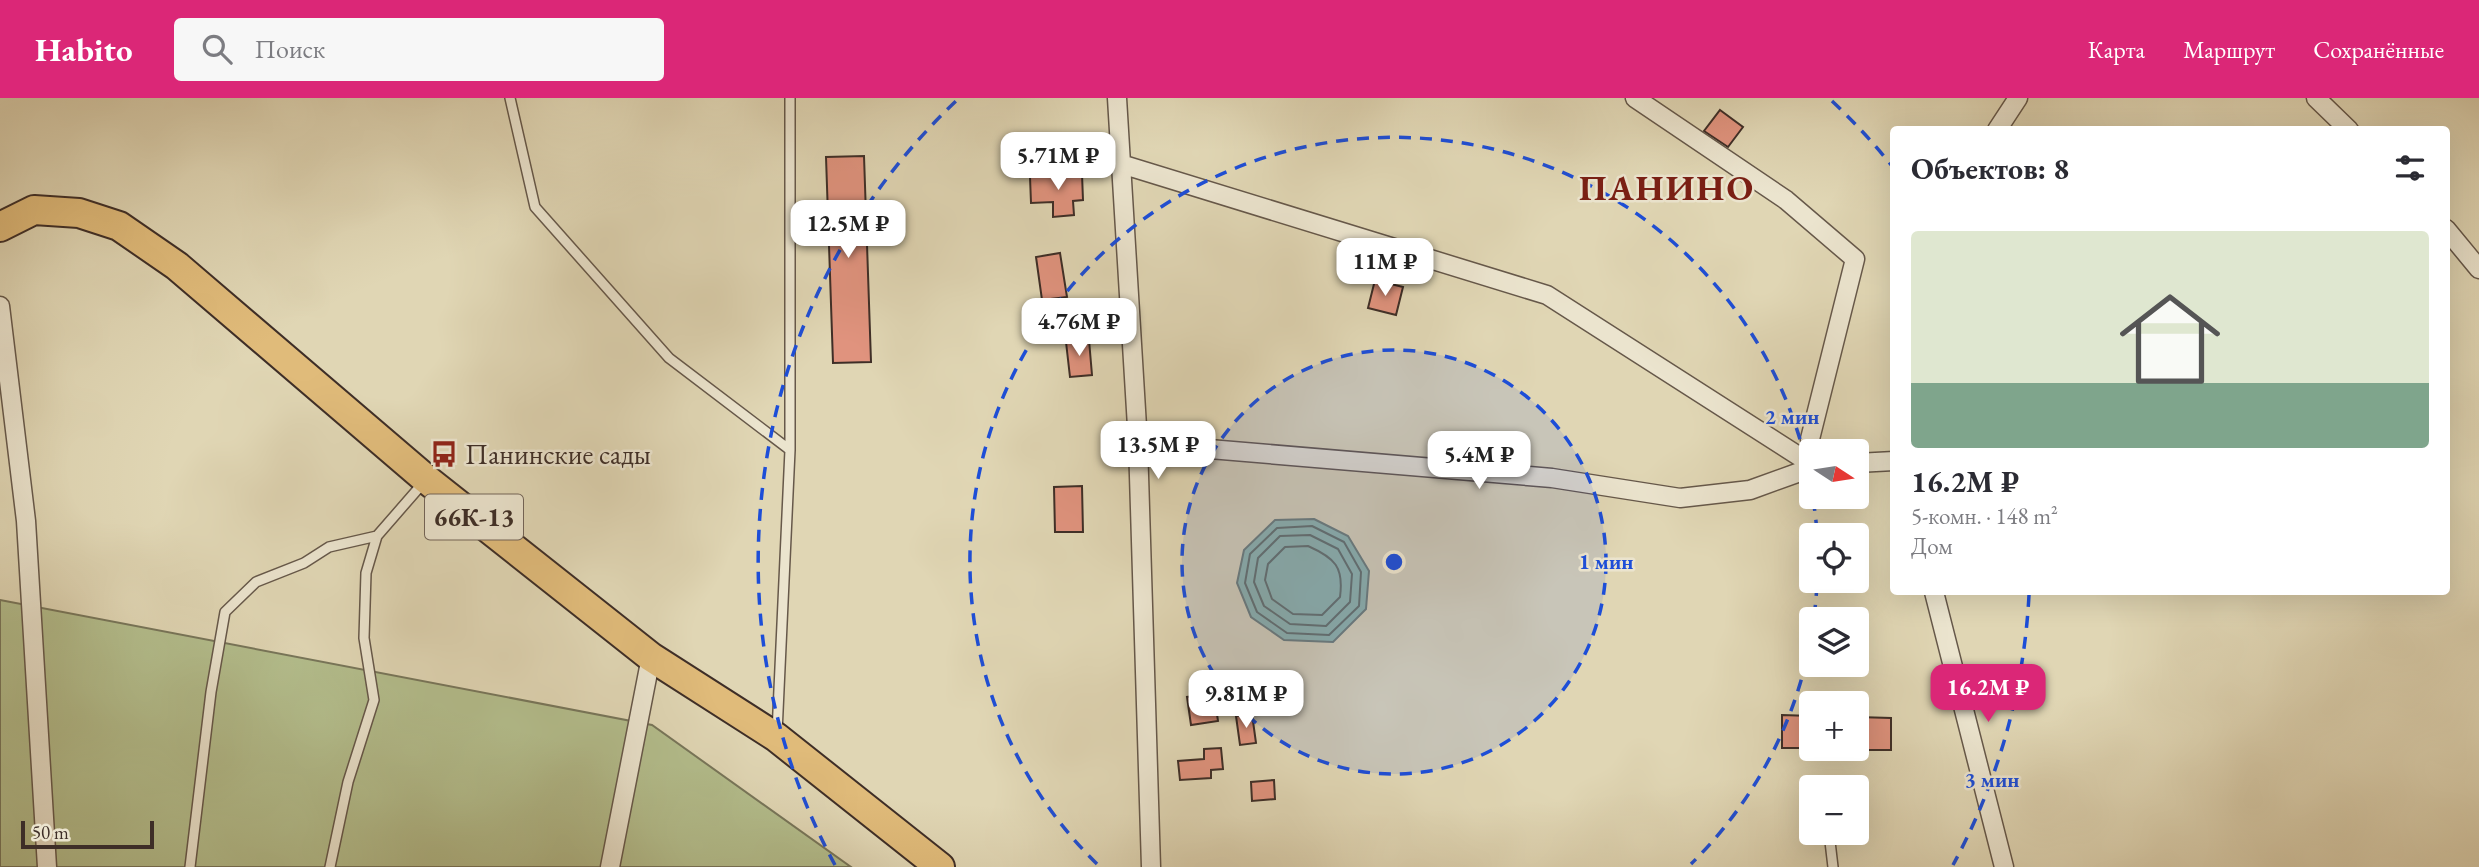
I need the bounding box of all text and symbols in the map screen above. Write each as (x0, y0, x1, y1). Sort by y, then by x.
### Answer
search box (174, 18, 664, 81)
text: Habito (35, 28, 132, 71)
icon: search (198, 30, 236, 68)
text: Поиск (254, 32, 325, 66)
text: Карта (2088, 34, 2145, 65)
text: Маршрут (2183, 34, 2275, 65)
text: Сохранённые (2313, 34, 2444, 65)
pin: 5.71M ₽ (993, 132, 1123, 192)
text: 5.71M ₽ (1017, 140, 1099, 170)
text: Объектов: 8 (1911, 149, 2069, 188)
icon: filters (2391, 149, 2429, 187)
district label: ПАНИНО (1579, 165, 1755, 210)
pin: 12.5M ₽ (783, 200, 913, 260)
text: 12.5M ₽ (807, 208, 889, 238)
pin: 11M ₽ (1336, 238, 1434, 298)
text: 11M ₽ (1352, 246, 1418, 276)
icon: home (2107, 276, 2233, 402)
pin: 4.76M ₽ (1014, 299, 1144, 358)
text: 4.76M ₽ (1038, 306, 1120, 336)
text: 2 мин (1765, 403, 1819, 430)
pin: 13.5M ₽ (1093, 422, 1223, 481)
text: 13.5M ₽ (1117, 429, 1199, 459)
pin: 5.4M ₽ (1422, 432, 1536, 491)
place label: Панинские сады (465, 436, 651, 472)
bus stop icon: Панинские сады (429, 439, 459, 469)
text: 5.4M ₽ (1444, 439, 1514, 469)
north arrow (1799, 439, 1869, 509)
map controls (1799, 439, 1869, 845)
text: 16.2M ₽ (1911, 462, 2019, 501)
road number: 66К-13 (425, 494, 523, 540)
text: 5-комн. · 148 m² (1911, 501, 2058, 531)
button: locate (1799, 523, 1869, 593)
text: Дом (1911, 531, 1953, 561)
text: 1 мин (1579, 548, 1633, 575)
centre of rings (1382, 550, 1406, 574)
button: layers (1799, 607, 1869, 677)
pin: 16.2M ₽ (1923, 664, 2053, 724)
pin: 9.81M ₽ (1181, 670, 1311, 730)
text: 16.2M ₽ (1947, 672, 2029, 702)
text: 9.81M ₽ (1205, 678, 1287, 708)
button: + (1799, 691, 1869, 761)
text: 3 мин (1965, 766, 2019, 793)
button: − (1799, 775, 1869, 845)
scale bar (21, 818, 154, 850)
text: 50 m (32, 820, 69, 845)

